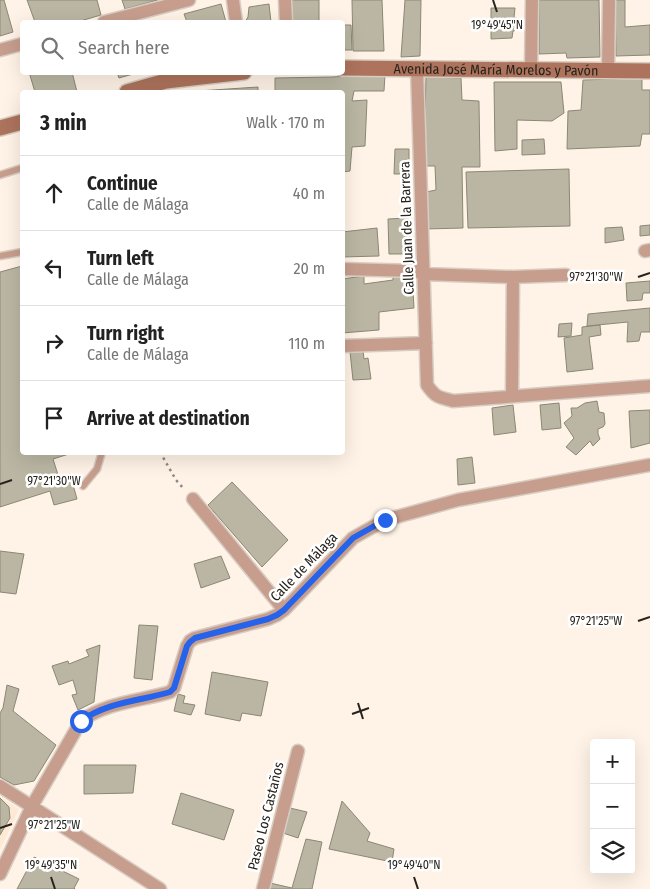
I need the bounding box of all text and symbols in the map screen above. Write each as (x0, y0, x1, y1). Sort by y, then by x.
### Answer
text: 19°49'45"N (471, 18, 523, 32)
search box (20, 20, 345, 75)
icon: search (38, 34, 66, 62)
text: Search here (78, 36, 170, 59)
street label: Avenida José María Morelos y Pavón (394, 60, 598, 79)
text: 3 min (40, 110, 87, 136)
text: Walk · 170 m (246, 113, 325, 132)
street label: Calle Juan de la Barrera (396, 161, 418, 295)
text: Continue (87, 172, 158, 195)
icon: ahead (40, 179, 68, 207)
text: 40 m (293, 184, 325, 203)
text: Calle de Málaga (87, 195, 189, 214)
text: Turn left (87, 247, 154, 270)
icon: left (40, 254, 68, 282)
text: 20 m (294, 259, 325, 278)
text: Calle de Málaga (87, 270, 189, 289)
text: 97°21'30"W (569, 270, 623, 284)
text: Turn right (87, 322, 164, 345)
icon: right (40, 329, 68, 357)
text: 110 m (288, 334, 325, 353)
text: Calle de Málaga (87, 345, 189, 364)
icon: arrive (40, 404, 68, 432)
text: Arrive at destination (87, 407, 250, 430)
text: 97°21'30"W (27, 474, 81, 488)
route end (374, 509, 397, 532)
street label: Calle de Málaga (267, 529, 341, 605)
text: 97°21'25"W (570, 614, 622, 628)
route start (70, 710, 93, 733)
map controls (590, 739, 635, 874)
button: + (590, 739, 635, 784)
street label: Paseo Los Castaños (244, 760, 288, 872)
button: − (590, 784, 635, 829)
text: 97°21'25"W (28, 818, 80, 832)
button: layers (590, 829, 635, 874)
text: 19°49'35"N (25, 858, 77, 872)
text: 19°49'40"N (387, 858, 441, 872)

